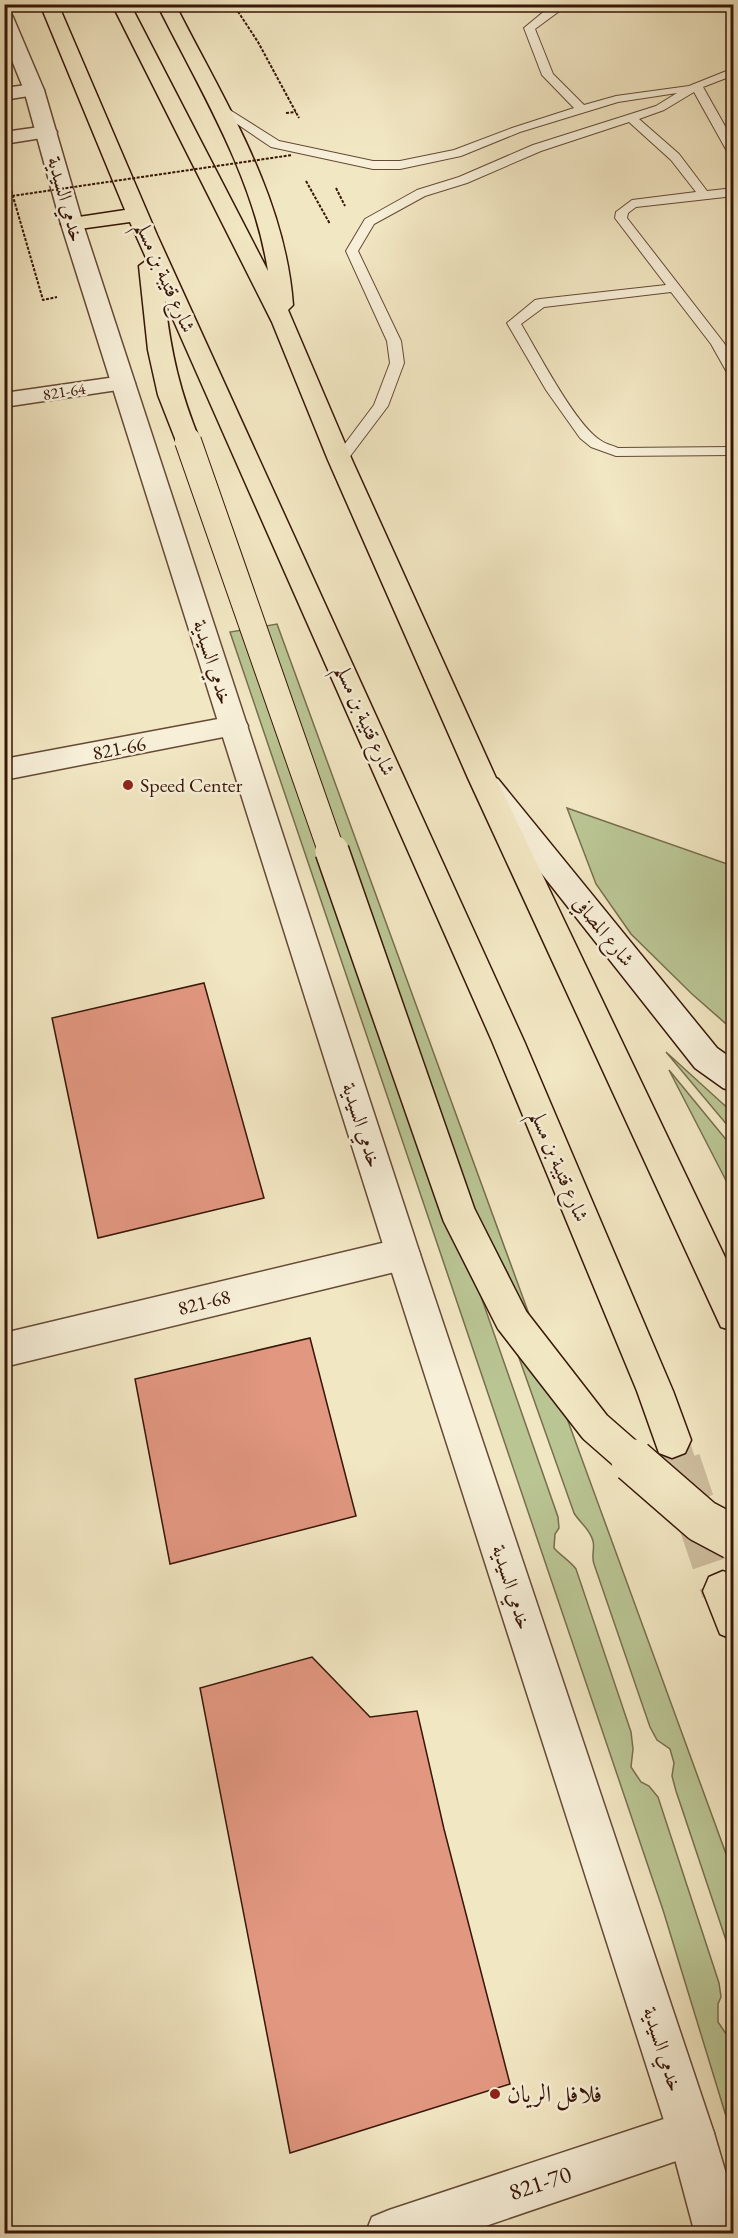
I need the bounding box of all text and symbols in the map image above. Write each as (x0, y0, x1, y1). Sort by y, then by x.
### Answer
street label: خدمي السيدية (39, 153, 91, 246)
street label: شارع قتيبة بن مسلم (123, 218, 202, 340)
street label: 821-64 (41, 378, 87, 405)
street label: خدمي السيدية (184, 616, 239, 709)
street label: شارع قتيبة بن مسلم (323, 661, 402, 783)
street label: 821-66 (90, 730, 148, 766)
place label: Speed Center (140, 772, 243, 798)
marker: Speed Center (121, 778, 135, 792)
street label: شارع المصافي (564, 890, 640, 975)
street label: خدمي السيدية (333, 1079, 388, 1172)
street label: شارع قتيبة بن مسلم (518, 1106, 595, 1229)
street label: 821-68 (175, 1283, 233, 1321)
street label: خدمي السيدية (483, 1541, 538, 1634)
street label: خدمي السيدية (634, 2003, 689, 2096)
place label: فلافل الريان (507, 2078, 602, 2111)
marker: فلافل الريان (488, 2087, 502, 2101)
street label: 821-70 (505, 2158, 575, 2207)

